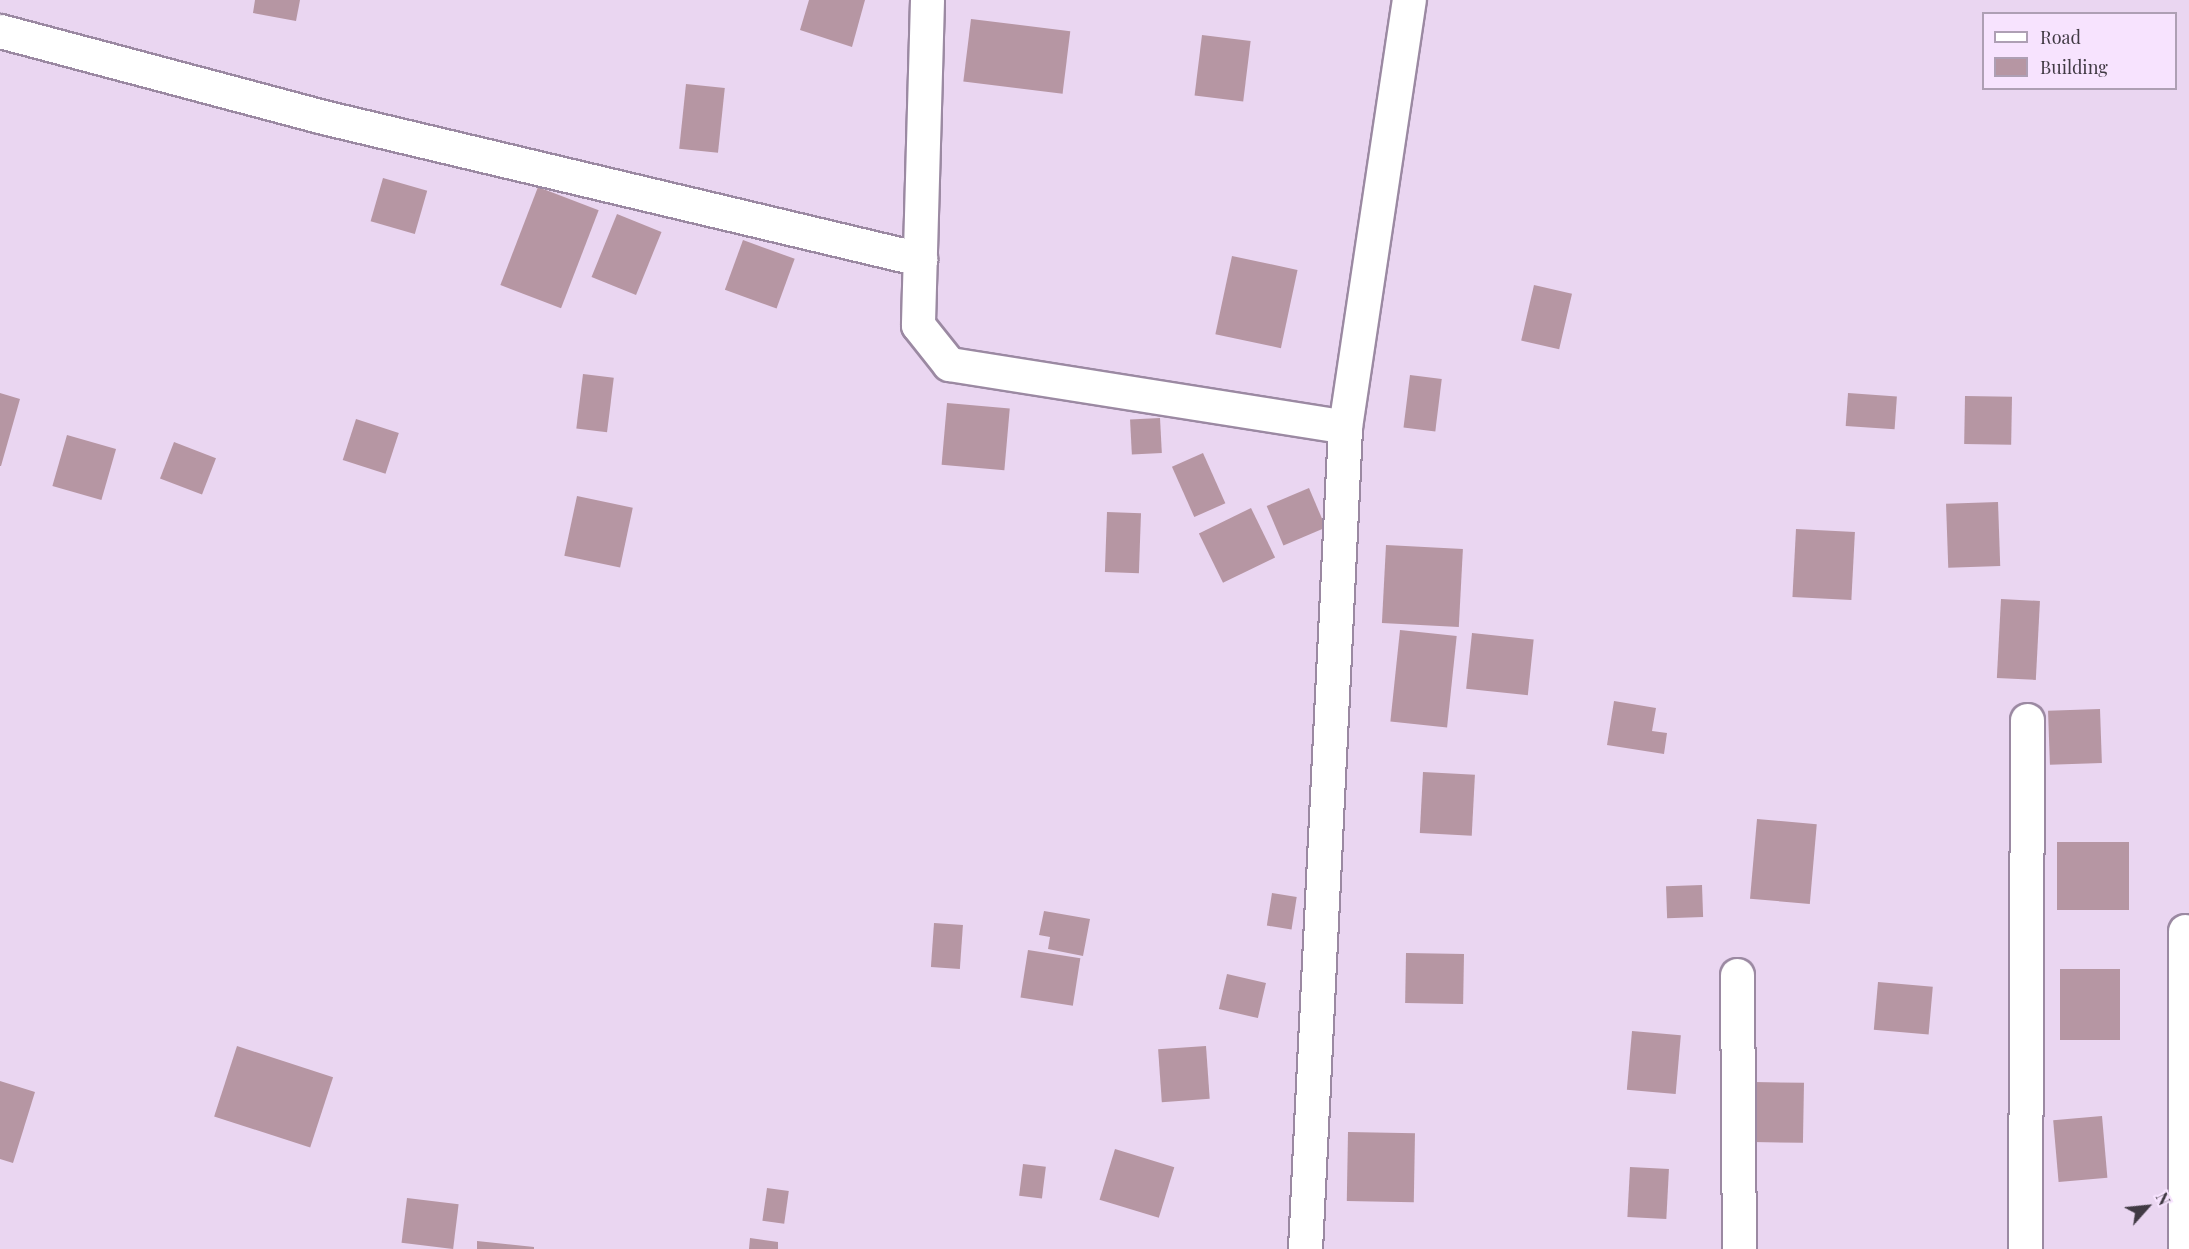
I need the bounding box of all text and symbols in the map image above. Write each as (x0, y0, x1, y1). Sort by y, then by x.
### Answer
legend (1982, 12, 2177, 90)
text: Road (2040, 25, 2081, 49)
text: Building (2040, 55, 2108, 79)
north arrow (2117, 1177, 2177, 1237)
text: N (2152, 1189, 2175, 1209)

